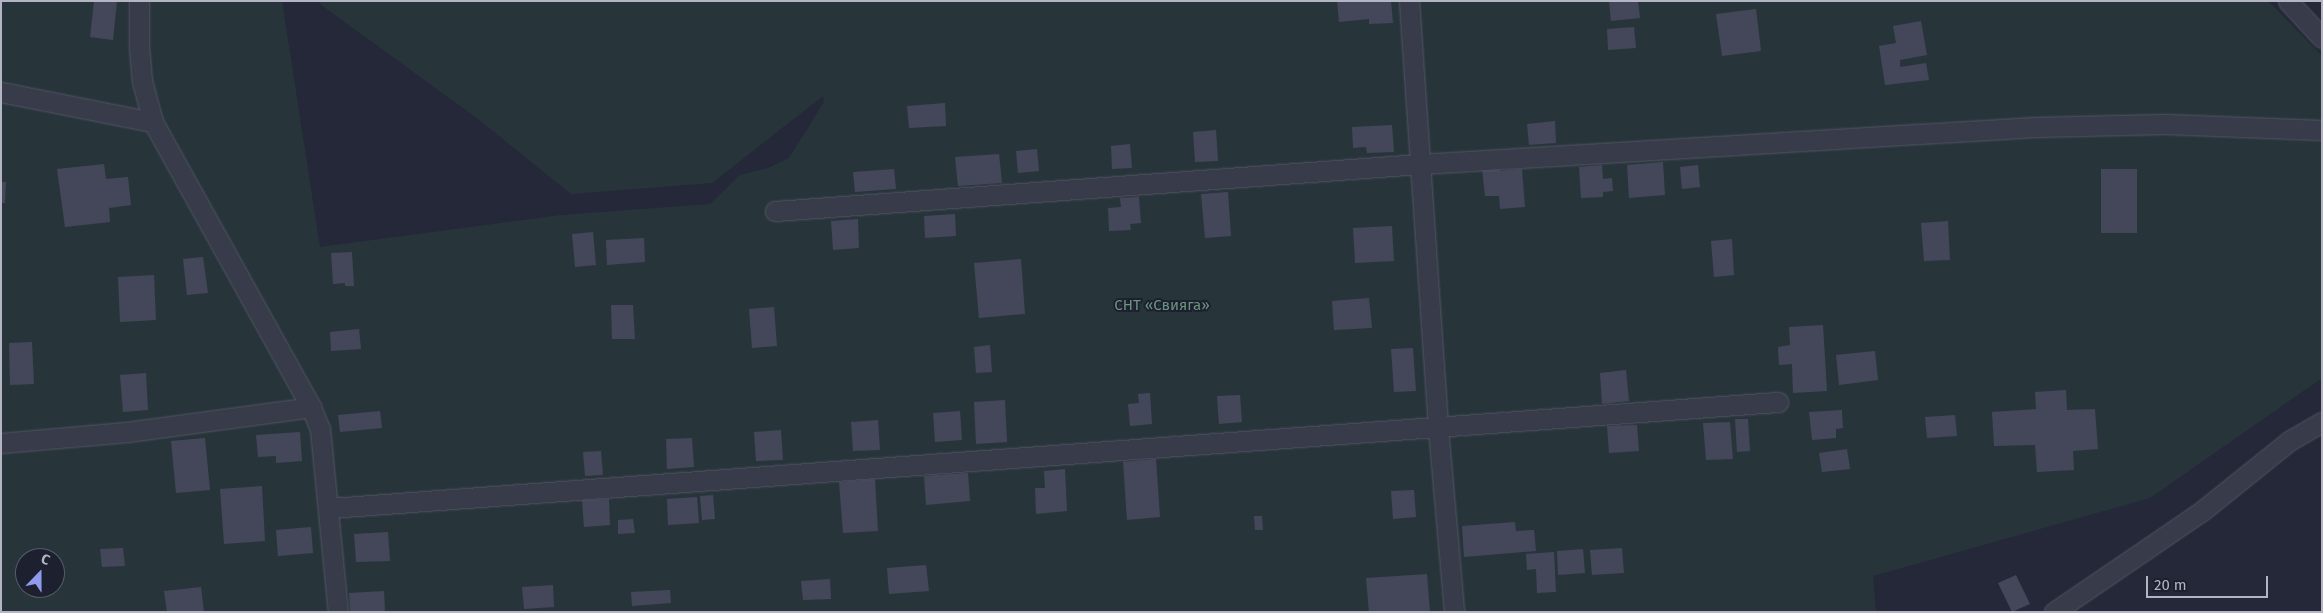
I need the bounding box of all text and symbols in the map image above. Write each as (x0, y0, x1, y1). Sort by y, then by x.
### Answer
park label: СНТ «Свияга» (1114, 297, 1210, 315)
north arrow (15, 548, 65, 598)
text: С (39, 550, 52, 569)
scale bar (2148, 566, 2270, 598)
text: 20 m (2154, 576, 2187, 594)

